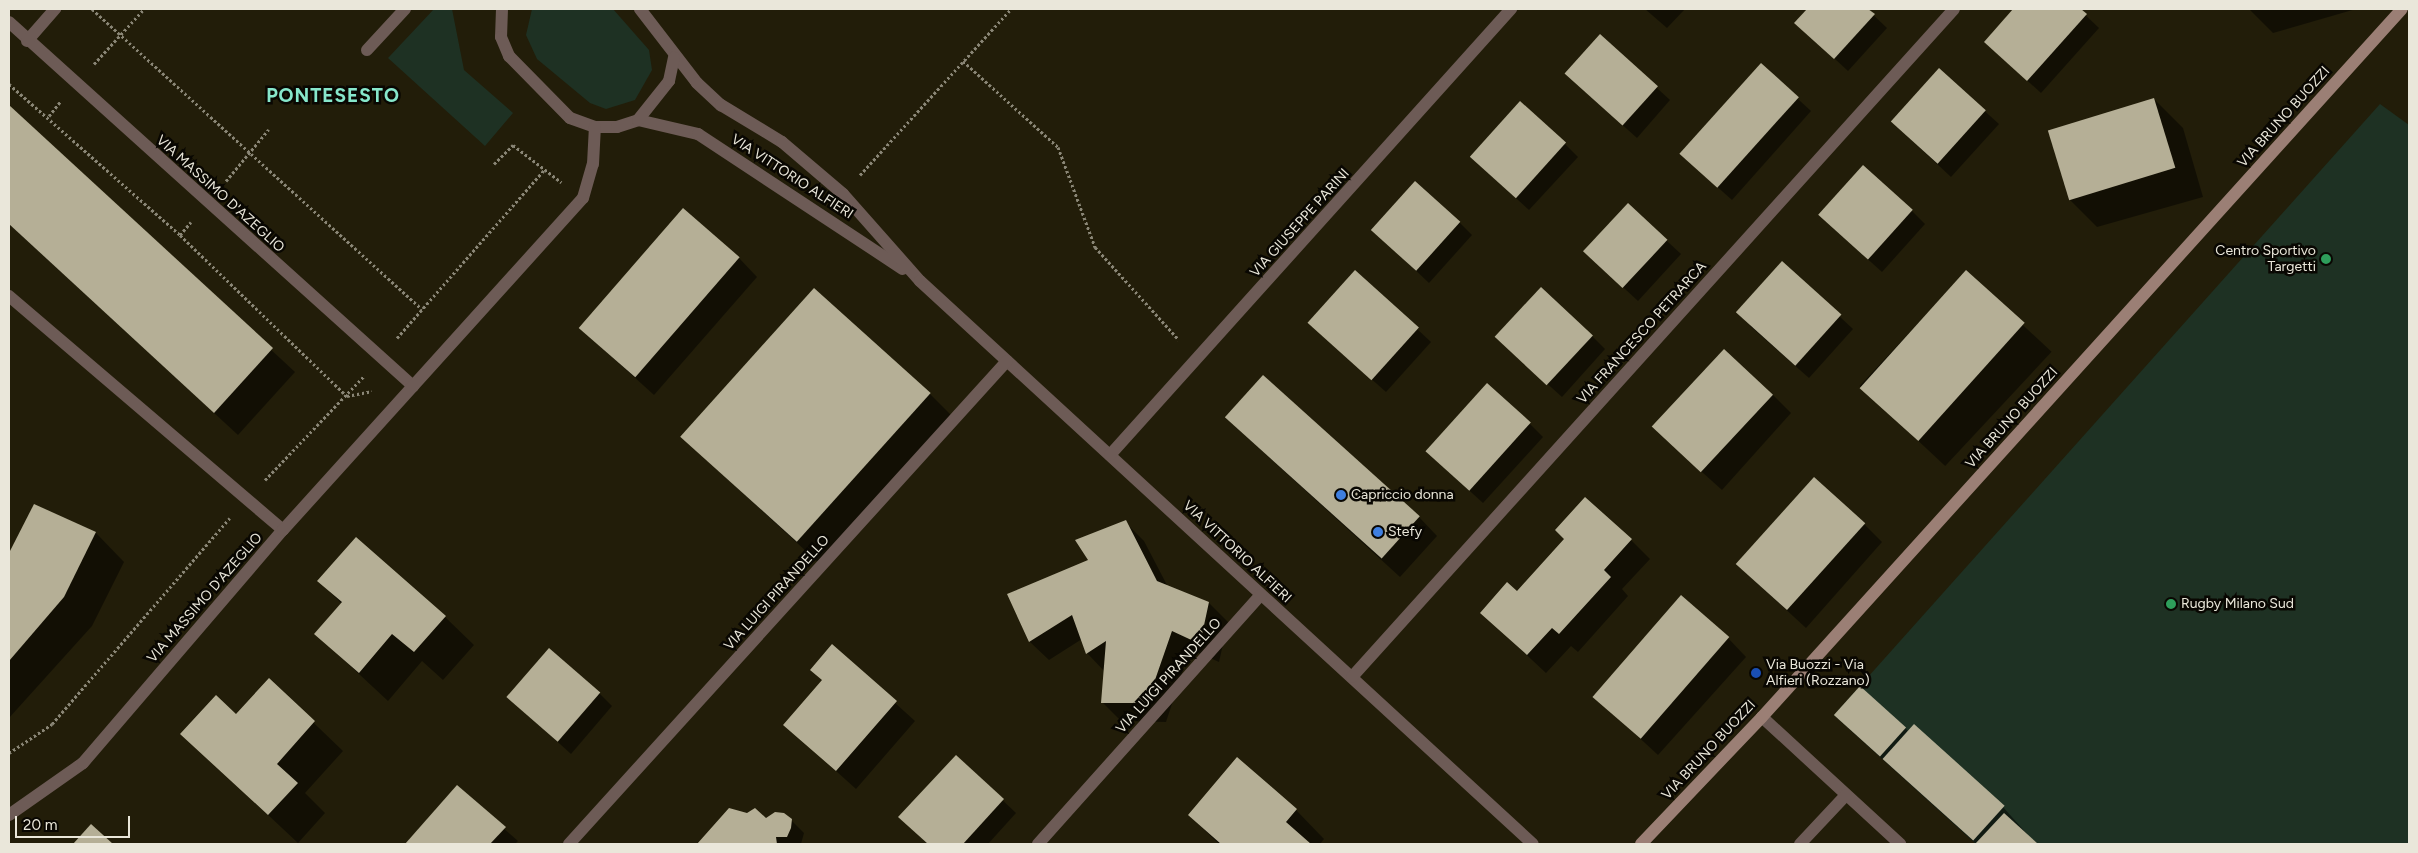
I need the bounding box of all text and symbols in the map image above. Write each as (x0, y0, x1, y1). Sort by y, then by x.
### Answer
street label: VIA BRUNO BUOZZI (2234, 63, 2334, 171)
district label: PONTESESTO (265, 85, 401, 107)
street label: VIA VITTORIO ALFIERI (728, 131, 856, 223)
street label: VIA MASSIMO D'AZEGLIO (152, 132, 288, 256)
street label: VIA GIUSEPPE PARINI (1247, 165, 1353, 281)
place label: Centro Sportivo Targetti (2215, 243, 2316, 276)
marker: Centro Sportivo Targetti (2320, 253, 2332, 265)
street label: VIA FRANCESCO PETRARCA (1574, 259, 1710, 407)
street label: VIA BRUNO BUOZZI (1962, 364, 2062, 472)
place label: Capriccio donna (1351, 487, 1454, 503)
marker: Capriccio donna (1335, 489, 1347, 501)
street label: VIA VITTORIO ALFIERI (1179, 497, 1295, 607)
place label: Stefy (1388, 524, 1422, 540)
marker: Stefy (1372, 526, 1384, 538)
street label: VIA MASSIMO D'AZEGLIO (144, 530, 266, 666)
street label: VIA LUIGI PIRANDELLO (721, 532, 833, 654)
place label: Rugby Milano Sud (2181, 596, 2294, 612)
marker: Rugby Milano Sud (2165, 598, 2177, 610)
street label: VIA LUIGI PIRANDELLO (1113, 615, 1225, 737)
place label: Via Buozzi - Via Alfieri (Rozzano) (1766, 657, 1870, 690)
marker: Via Buozzi - Via Alfieri (Rozzano) (1750, 667, 1762, 679)
street label: VIA BRUNO BUOZZI (1659, 697, 1759, 803)
scale bar (18, 806, 132, 838)
text: 20 m (23, 816, 57, 834)

